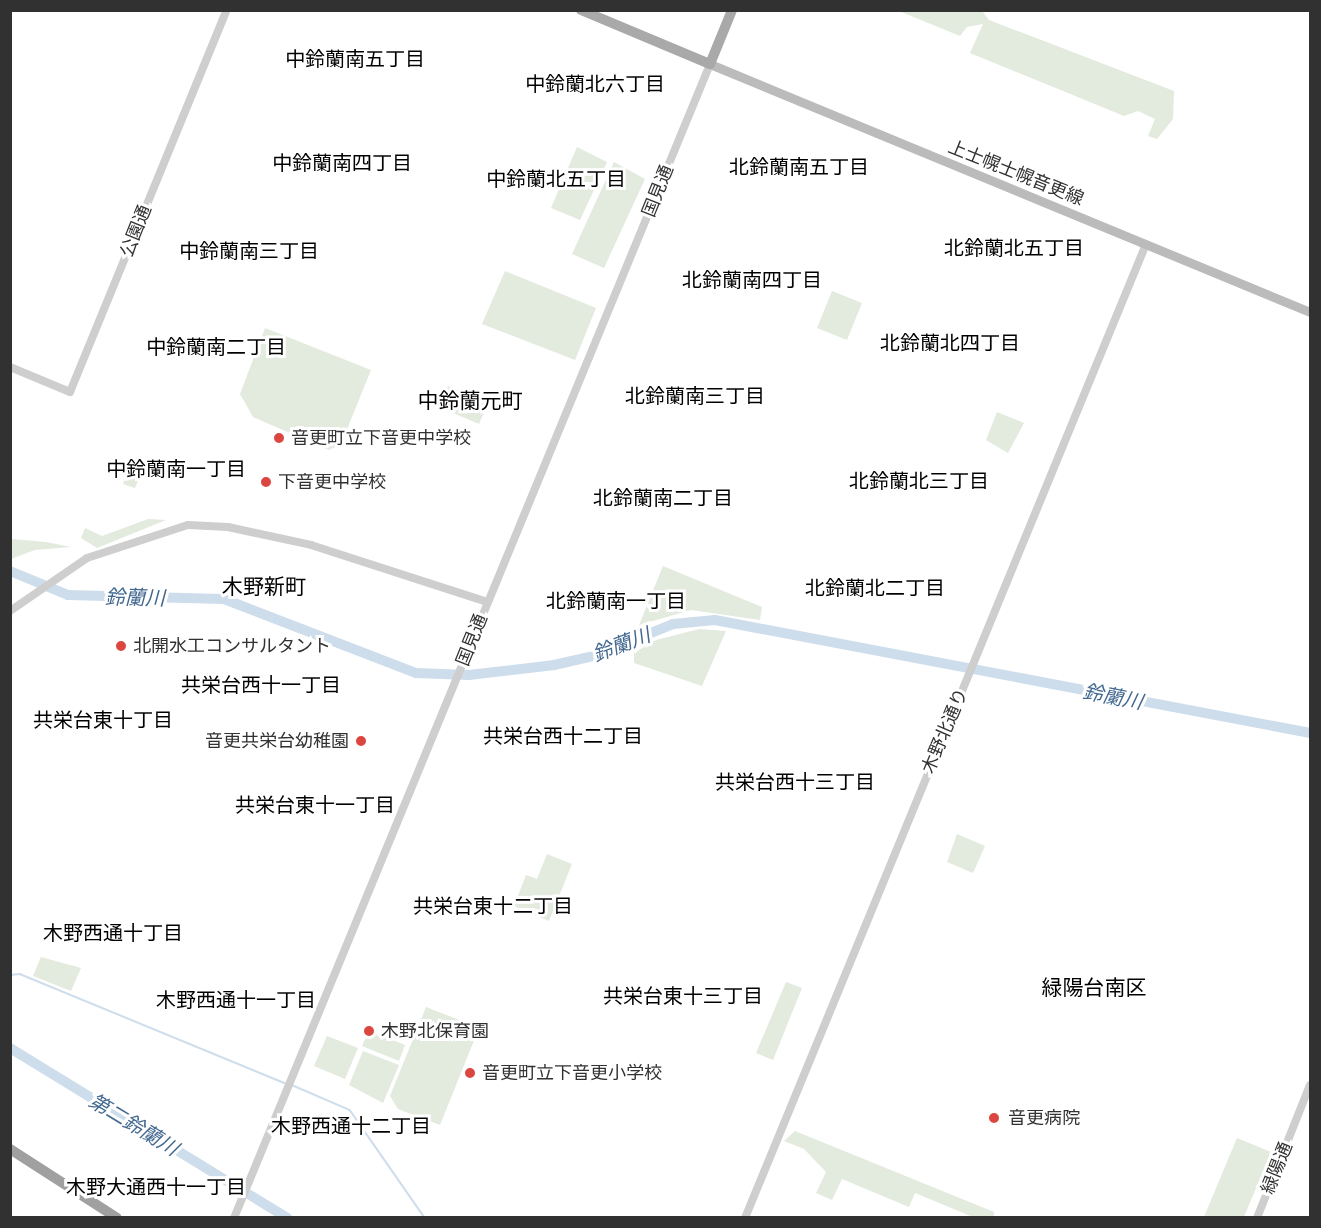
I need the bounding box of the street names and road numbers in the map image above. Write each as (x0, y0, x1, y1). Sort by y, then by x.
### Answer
street label: 上士幌士幌音更線 (945, 136, 1087, 210)
street label: 国見通 (638, 162, 678, 220)
street label: 公園通 (116, 202, 156, 260)
street label: 国見通 (452, 611, 492, 669)
street label: 木野北通り (917, 685, 973, 777)
street label: 緑陽通 (1257, 1139, 1297, 1197)

